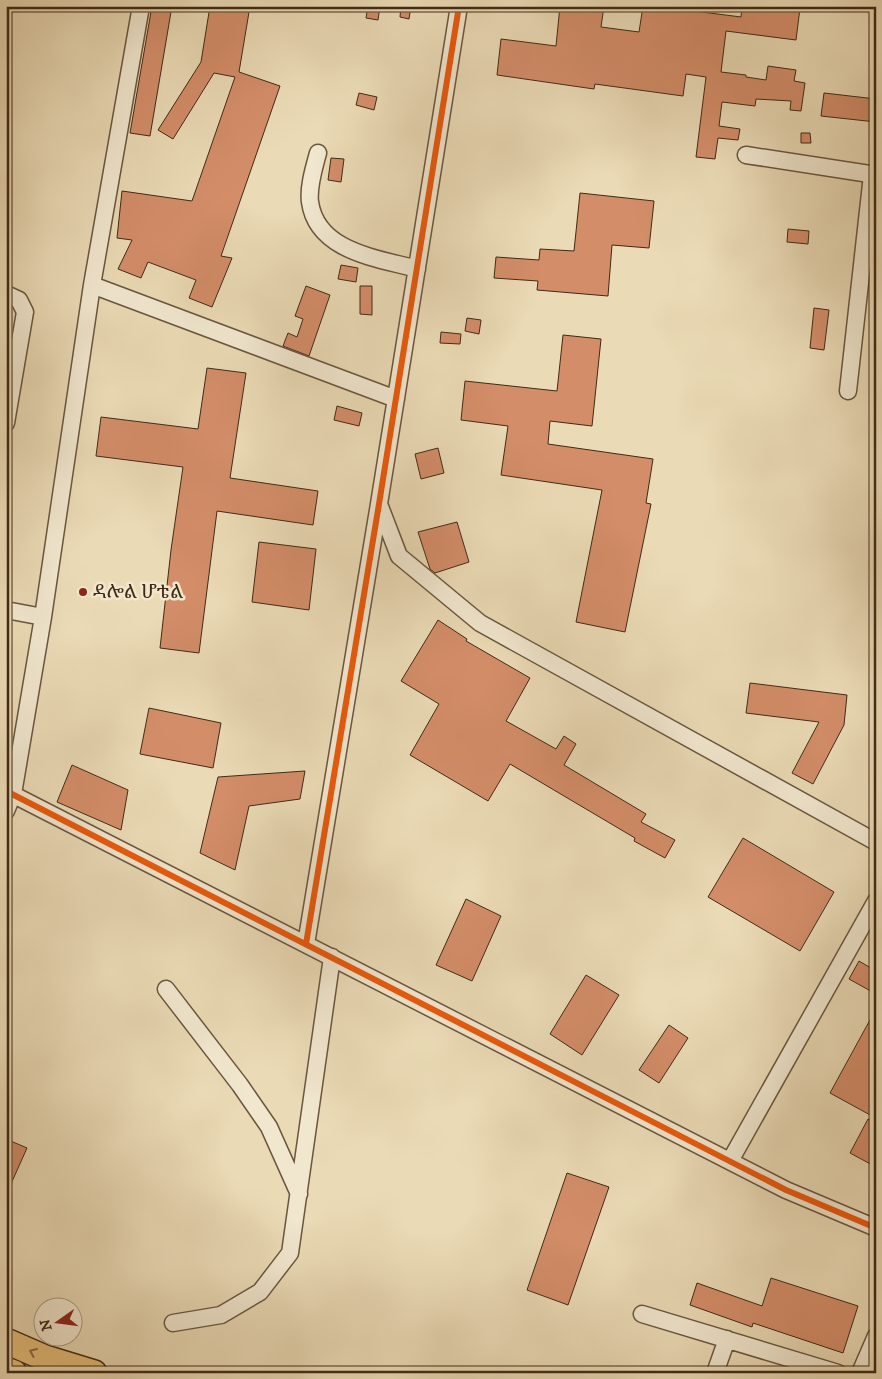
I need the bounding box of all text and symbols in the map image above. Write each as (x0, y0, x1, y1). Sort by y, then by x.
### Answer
place label: ዳሎል ሆቴል (93, 581, 183, 604)
marker: ዳሎል ሆቴል (77, 586, 89, 598)
north arrow (32, 1296, 82, 1346)
text: N (36, 1317, 56, 1333)
one-way arrow (29, 1348, 38, 1359)

